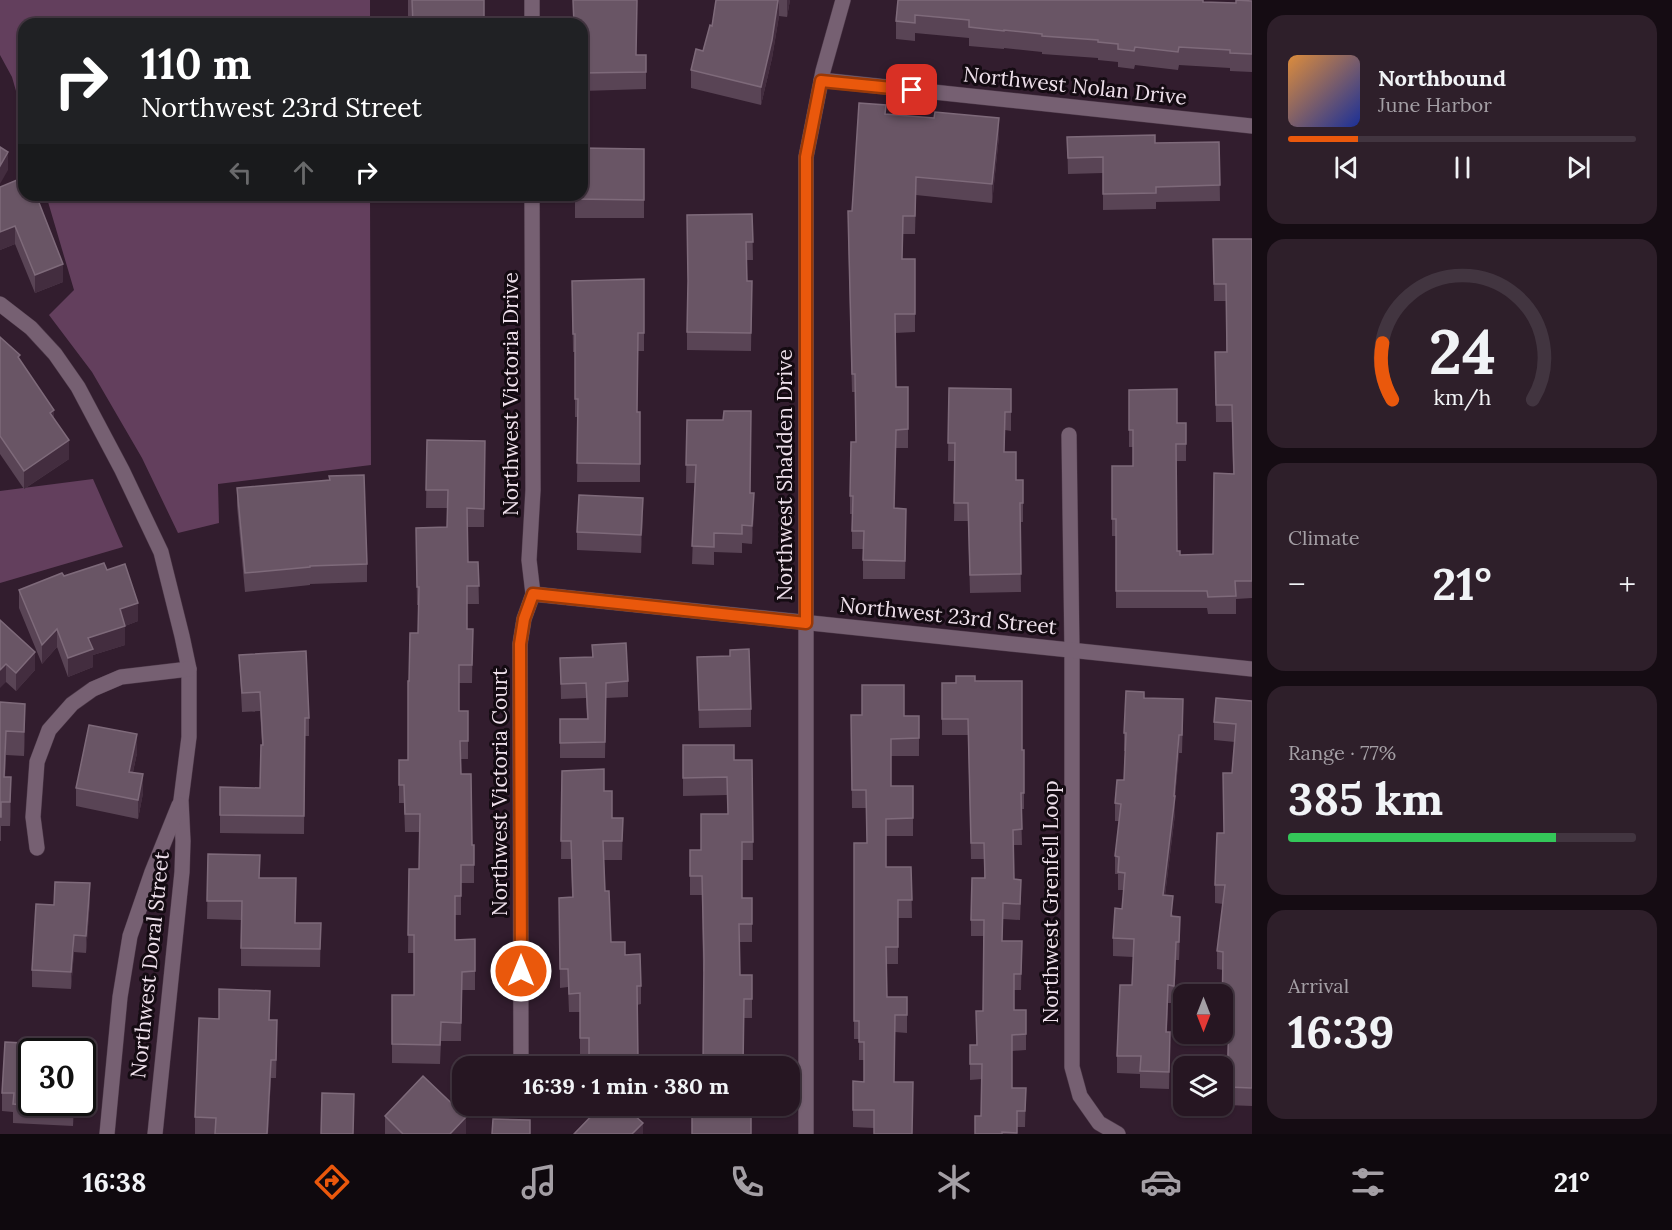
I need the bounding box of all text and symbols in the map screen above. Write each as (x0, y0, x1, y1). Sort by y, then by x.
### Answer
text: 110 m (141, 37, 252, 91)
icon: right (42, 42, 120, 120)
street label: Northwest Nolan Drive (962, 60, 1188, 111)
pin (886, 64, 937, 115)
text: Northbound (1378, 64, 1506, 92)
icon: arrive (895, 73, 928, 106)
text: Northwest 23rd Street (141, 90, 422, 124)
text: June Harbor (1378, 92, 1492, 117)
icon: previous (1330, 151, 1363, 184)
icon: pause (1446, 151, 1479, 184)
icon: next (1562, 151, 1595, 184)
icon: left (224, 156, 257, 189)
icon: ahead (287, 156, 320, 189)
icon: right (350, 156, 383, 189)
street label: Northwest Victoria Drive (497, 272, 524, 516)
text: 24 (1428, 311, 1496, 391)
street label: Northwest Shadden Drive (771, 349, 798, 601)
text: km/h (1433, 384, 1491, 412)
text: Climate (1288, 525, 1360, 550)
text: 21° (1432, 555, 1492, 612)
text: − (1288, 563, 1306, 605)
text: + (1618, 563, 1636, 605)
street label: Northwest 23rd Street (838, 591, 1059, 640)
street label: Northwest Victoria Court (486, 667, 513, 916)
text: Range · 77% (1288, 740, 1396, 765)
text: 385 km (1288, 770, 1443, 827)
street label: Northwest Grenfell Loop (1037, 781, 1064, 1023)
street label: Northwest Doral Street (124, 849, 175, 1080)
position arrow (489, 939, 553, 1003)
text: Arrival (1288, 973, 1349, 998)
north arrow (1173, 984, 1233, 1044)
map controls (1173, 984, 1233, 1116)
text: 16:39 (1288, 1003, 1395, 1060)
speed limit sign: 30 (18, 1038, 96, 1116)
button: layers (1173, 1056, 1233, 1116)
text: 16:39 · 1 min · 380 m (523, 1072, 729, 1100)
icon: directions (311, 1161, 353, 1203)
icon: music (518, 1161, 560, 1203)
icon: phone (726, 1161, 768, 1203)
icon: climate (933, 1161, 975, 1203)
icon: car (1140, 1161, 1182, 1203)
icon: filters (1347, 1161, 1389, 1203)
text: 16:38 (83, 1165, 146, 1199)
text: 21° (1554, 1165, 1589, 1199)

